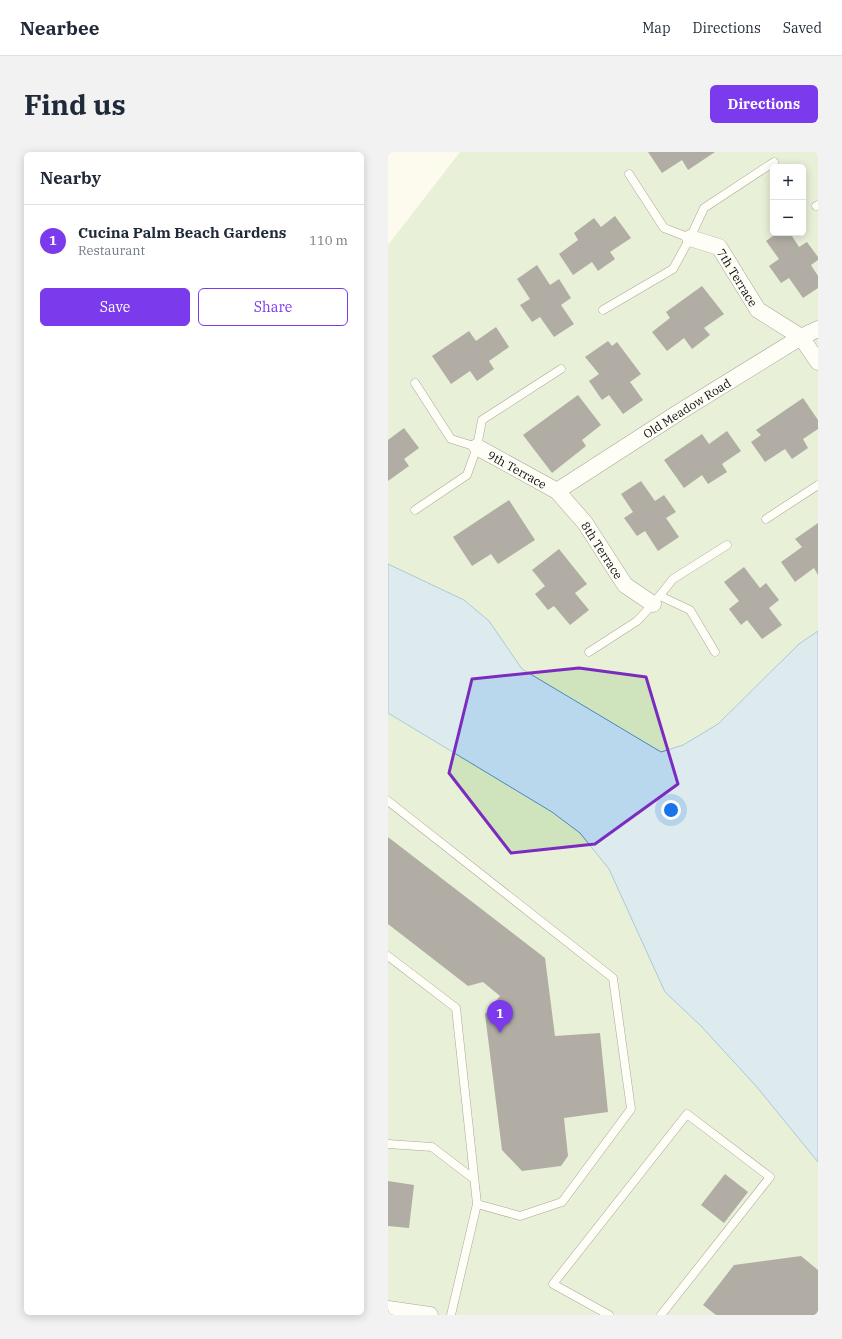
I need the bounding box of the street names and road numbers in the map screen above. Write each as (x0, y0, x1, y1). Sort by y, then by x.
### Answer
street label: 7th Terrace (714, 246, 761, 309)
street label: Old Meadow Road (640, 375, 733, 441)
street label: 9th Terrace (485, 447, 549, 491)
street label: 8th Terrace (578, 519, 626, 582)

